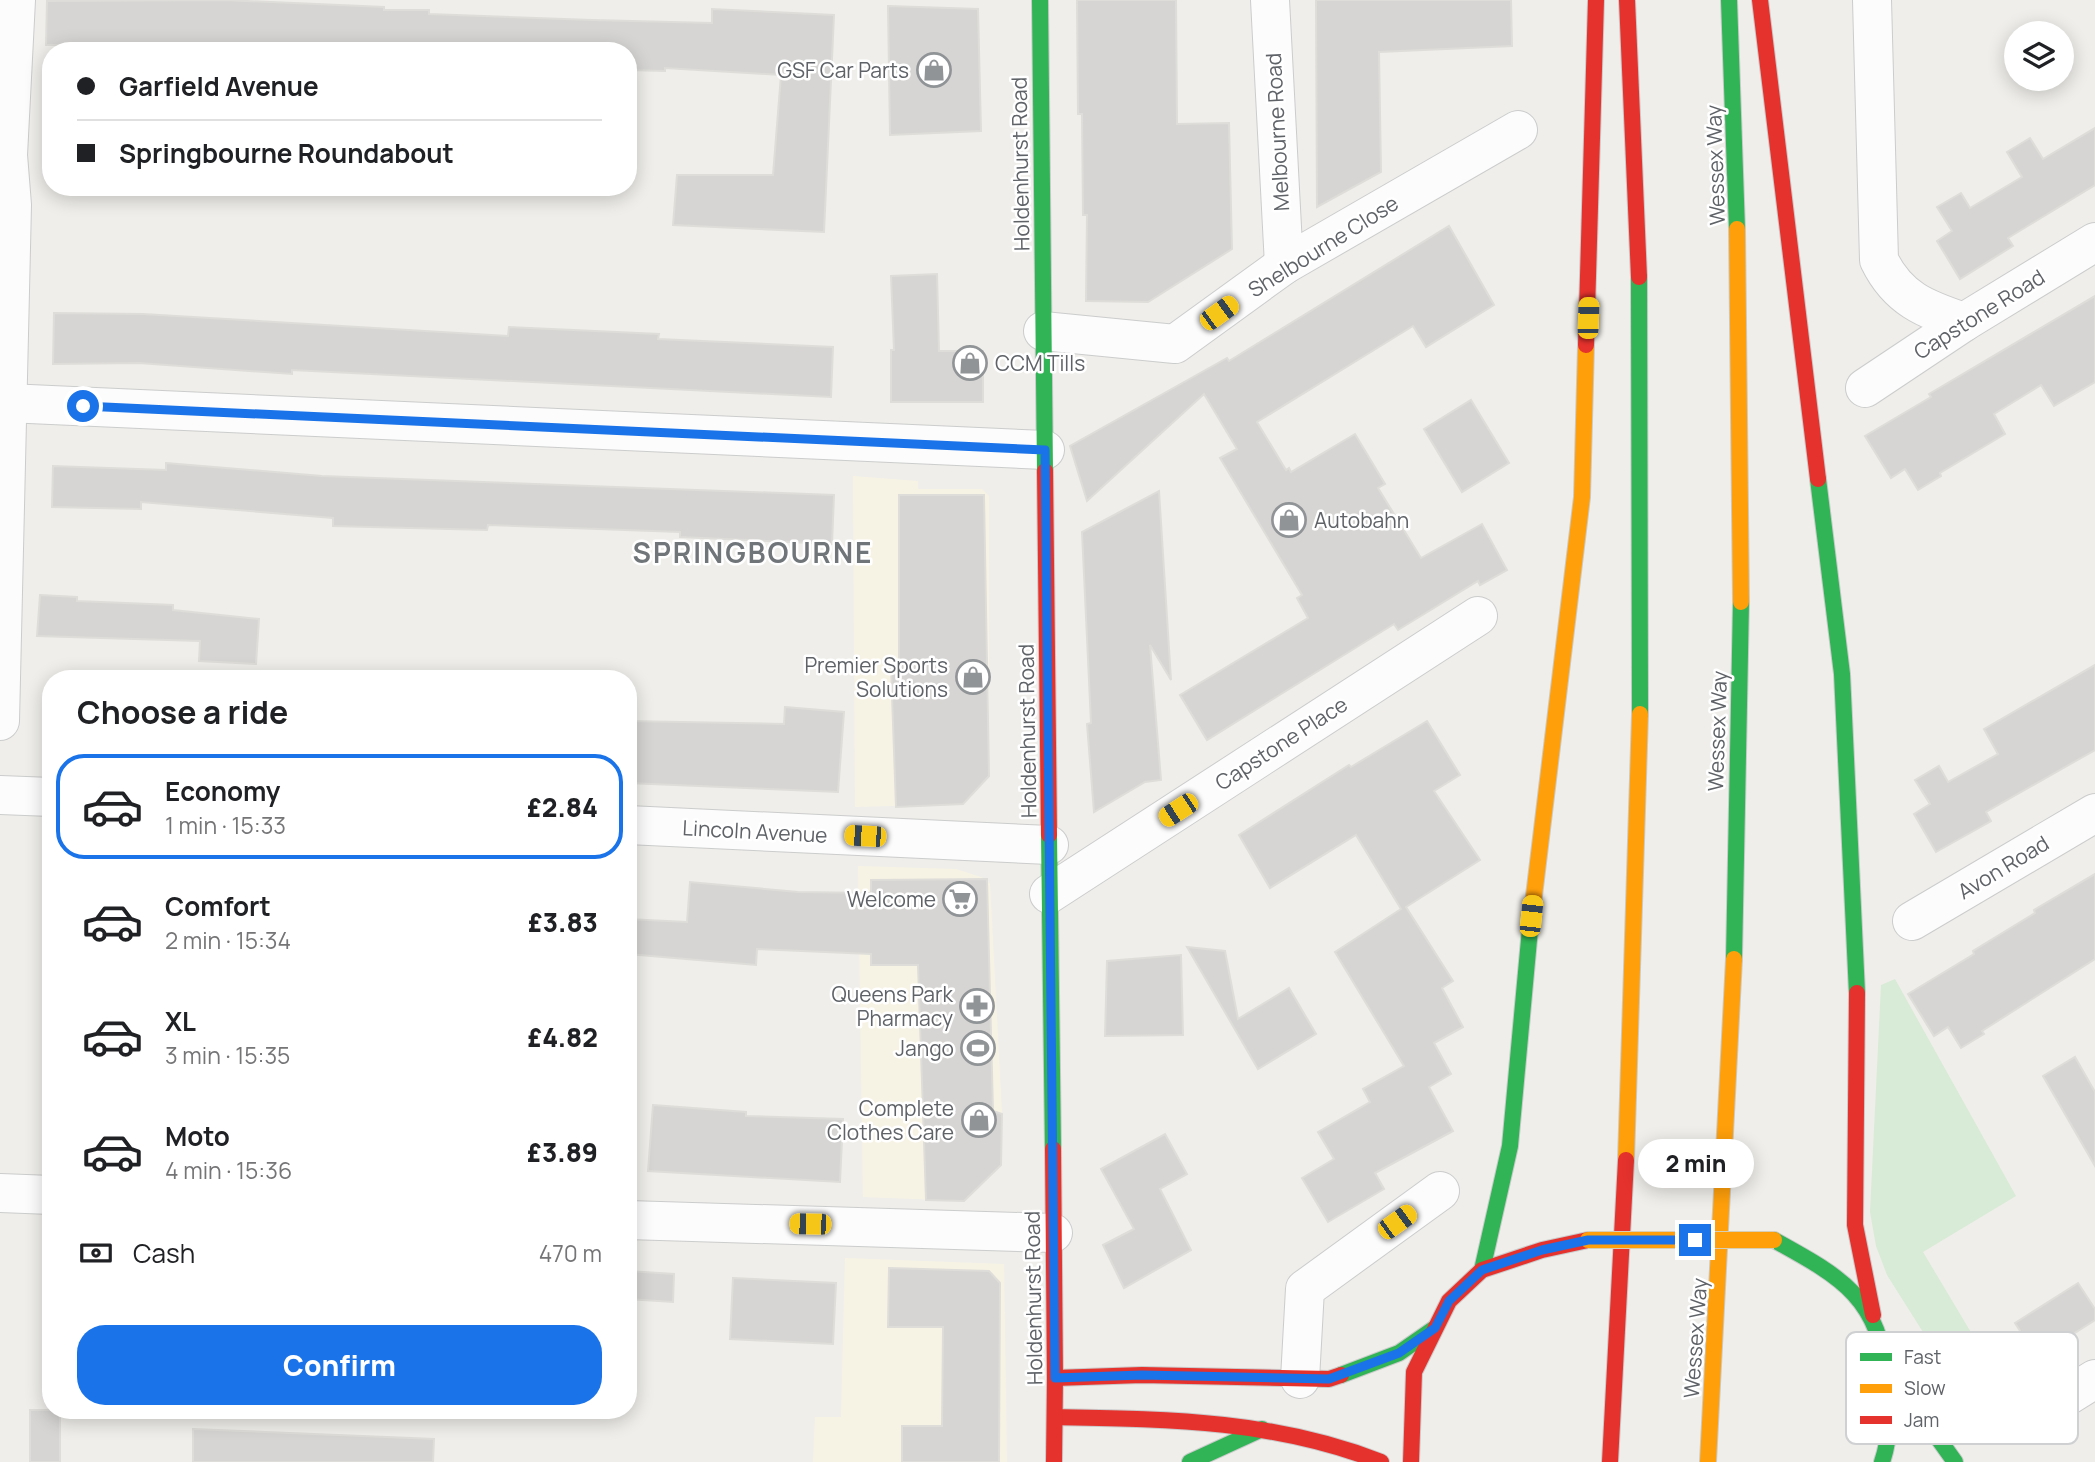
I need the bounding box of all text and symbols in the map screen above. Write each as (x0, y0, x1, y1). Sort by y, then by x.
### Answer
map controls (2004, 21, 2074, 91)
button: layers (2004, 21, 2074, 91)
shop icon: GSF Car Parts (915, 51, 953, 89)
street label: Melbourne Road (1259, 52, 1295, 212)
place label: GSF Car Parts (777, 56, 909, 84)
text: Garfield Avenue (119, 68, 319, 104)
street label: Holdenhurst Road (1004, 77, 1036, 251)
street label: Wessex Way (1699, 104, 1731, 226)
text: Springbourne Roundabout (119, 135, 454, 171)
street label: Shelbourne Close (1243, 189, 1403, 303)
street label: Capstone Road (1908, 263, 2050, 365)
car (1196, 292, 1243, 334)
car (1577, 297, 1600, 339)
shop icon: CCM Tills (951, 344, 989, 382)
place label: CCM Tills (995, 349, 1085, 377)
route start (67, 390, 99, 422)
shop icon: Autobahn (1270, 501, 1308, 539)
place label: Autobahn (1314, 506, 1409, 534)
district label: SPRINGBOURNE (633, 533, 874, 571)
street label: Holdenhurst Road (1011, 644, 1043, 818)
place label: Premier Sports Solutions (804, 651, 948, 703)
shop icon: Premier Sports Solutions (954, 658, 992, 696)
street label: Wessex Way (1701, 670, 1733, 792)
text: Choose a ride (77, 690, 288, 734)
street label: Capstone Place (1210, 690, 1352, 796)
text: Economy (165, 773, 280, 809)
icon: car (81, 775, 144, 838)
text: £2.84 (527, 789, 598, 825)
car (1155, 790, 1202, 830)
text: 1 min · 15:33 (165, 809, 286, 841)
street label: Lincoln Avenue (682, 813, 828, 849)
car (844, 824, 887, 848)
street label: Avon Road (1952, 829, 2054, 905)
supermarket icon: Welcome (941, 880, 979, 918)
place label: Welcome (847, 885, 936, 913)
text: Comfort (165, 888, 271, 924)
icon: car (81, 890, 144, 953)
car (1519, 894, 1544, 938)
text: £3.83 (528, 904, 598, 940)
text: 2 min · 15:34 (165, 924, 291, 956)
place label: Queens Park Pharmacy (832, 980, 954, 1032)
pharmacy icon: Queens Park Pharmacy (958, 987, 996, 1025)
text: XL (165, 1003, 196, 1039)
icon: car (81, 1005, 144, 1068)
text: £4.82 (527, 1019, 598, 1055)
sports icon: Jango (959, 1029, 997, 1067)
place label: Jango (895, 1034, 954, 1062)
text: 3 min · 15:35 (165, 1039, 290, 1071)
place label: Complete Clothes Care (827, 1094, 954, 1146)
shop icon: Complete Clothes Care (960, 1101, 998, 1139)
text: Moto (165, 1118, 230, 1154)
icon: car (81, 1120, 144, 1183)
text: £3.89 (527, 1134, 598, 1170)
callout: 2 min (1637, 1138, 1753, 1188)
text: 2 min (1666, 1147, 1727, 1179)
text: 4 min · 15:36 (165, 1154, 292, 1186)
car (1374, 1201, 1421, 1243)
street label: Holdenhurst Road (1017, 1211, 1049, 1385)
car (789, 1213, 832, 1235)
route end (1679, 1224, 1711, 1256)
icon: cash (77, 1234, 115, 1272)
text: Cash (133, 1235, 195, 1271)
text: 470 m (539, 1237, 602, 1269)
street label: Wessex Way (1677, 1277, 1713, 1399)
button: Confirm (77, 1325, 602, 1405)
legend (1846, 1332, 2078, 1444)
text: Fast (1904, 1344, 1941, 1370)
text: Slow (1904, 1375, 1946, 1401)
text: Jam (1904, 1407, 1939, 1433)

